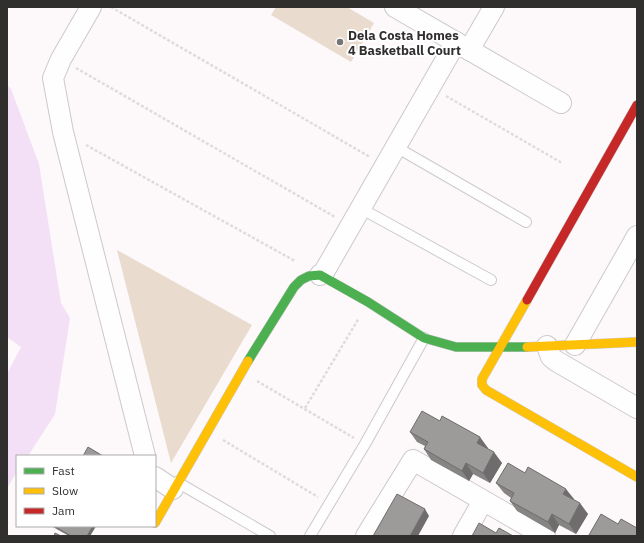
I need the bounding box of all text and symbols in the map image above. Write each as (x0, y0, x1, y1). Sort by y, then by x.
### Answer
place label: Dela Costa Homes 4 Basketball Court (348, 27, 461, 59)
marker: Dela Costa Homes 4 Basketball Court (335, 37, 345, 47)
legend (16, 455, 156, 527)
text: Fast (52, 463, 75, 478)
text: Slow (52, 483, 78, 498)
text: Jam (52, 503, 75, 518)

